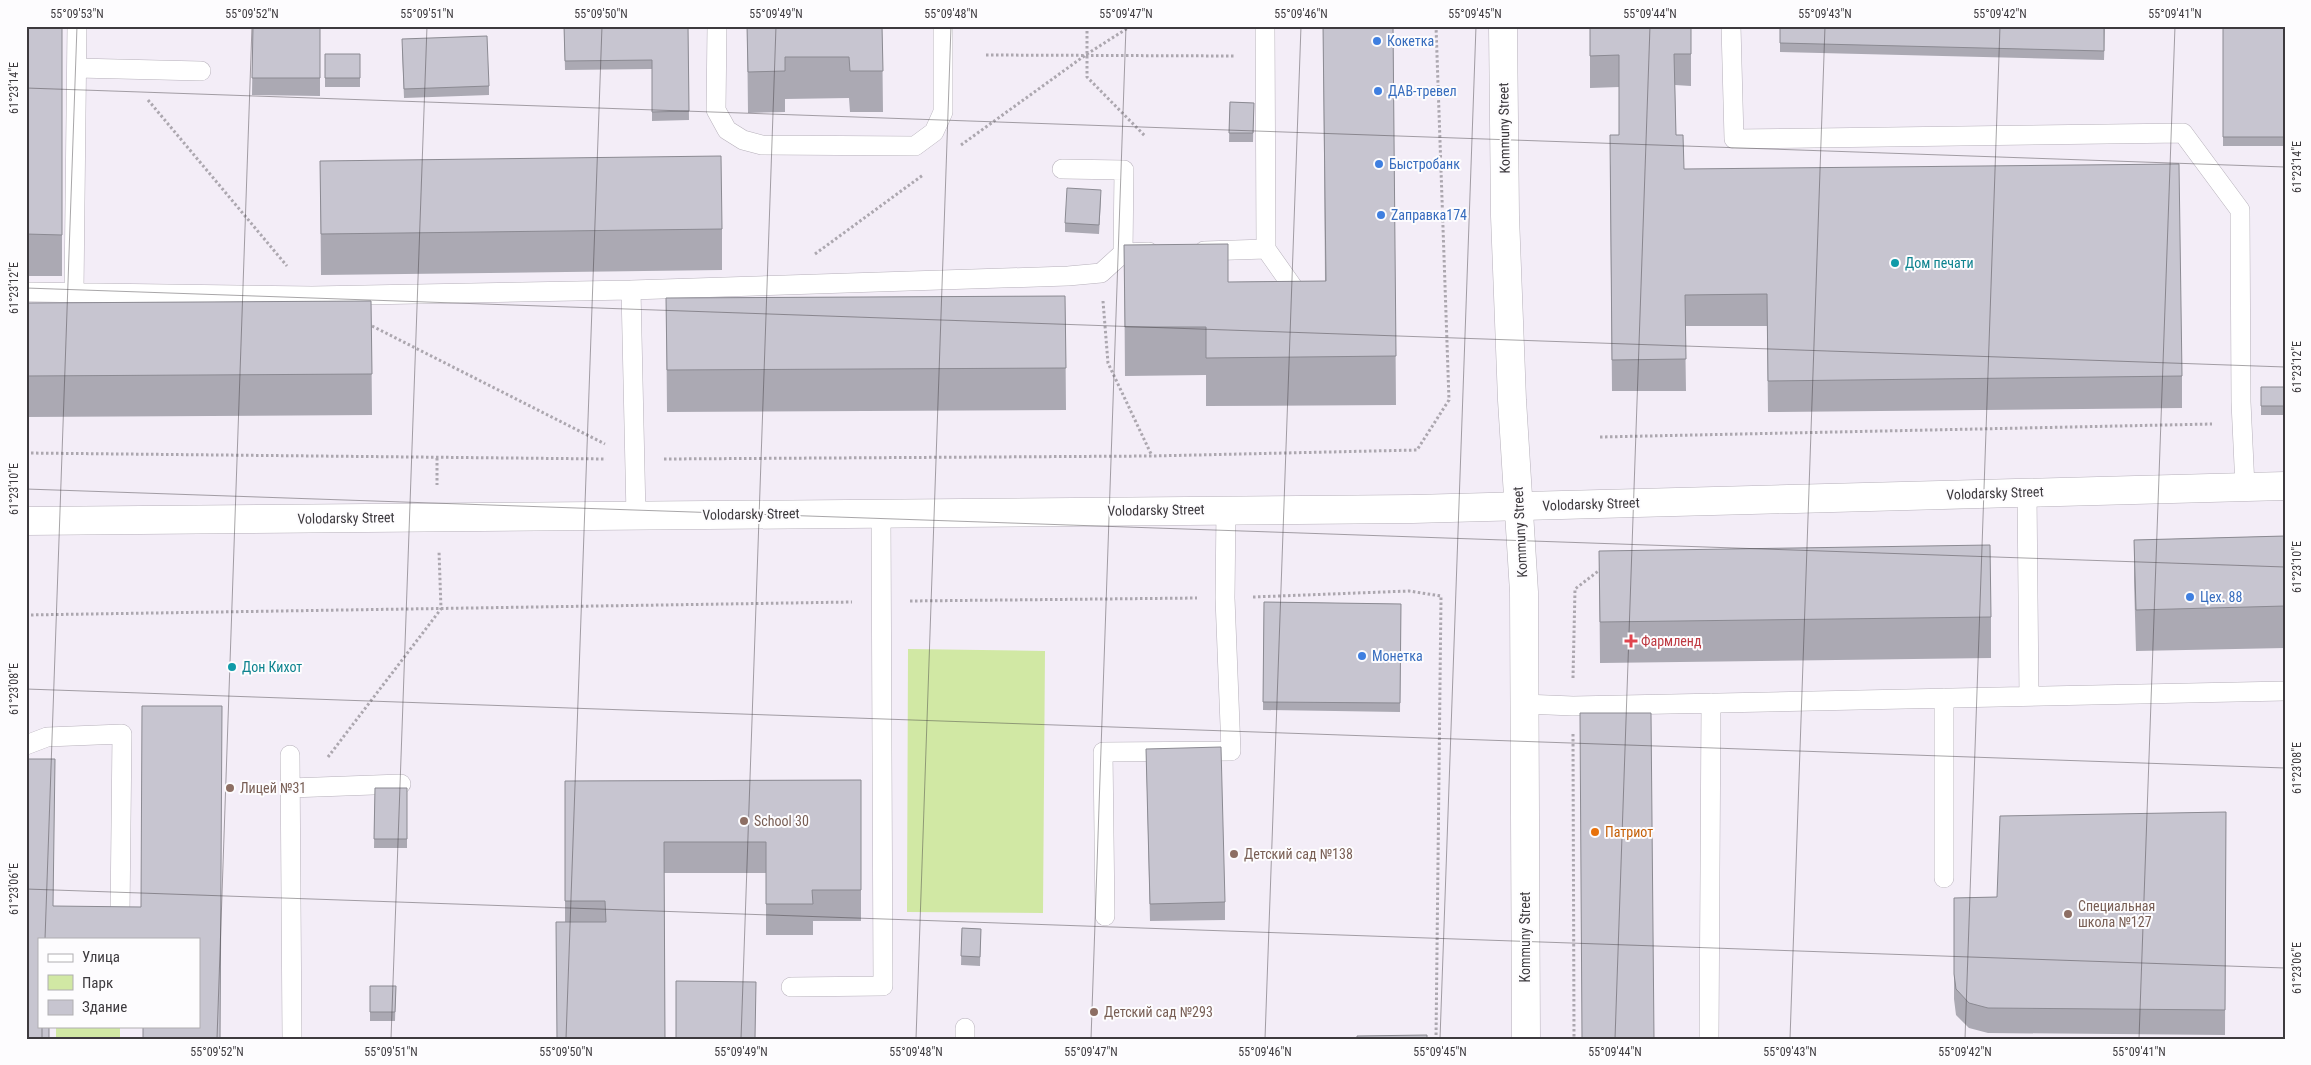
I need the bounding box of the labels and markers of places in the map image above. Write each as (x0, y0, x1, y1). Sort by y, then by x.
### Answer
place label: Кокетка (1387, 33, 1434, 49)
marker: Кокетка (1371, 35, 1383, 47)
place label: ДАВ-тревел (1388, 83, 1457, 99)
marker: ДАВ-тревел (1372, 85, 1384, 97)
place label: Быстробанк (1389, 156, 1460, 172)
marker: Быстробанк (1373, 158, 1385, 170)
place label: Zаправка174 (1391, 207, 1467, 223)
marker: Zаправка174 (1375, 209, 1387, 221)
place label: Дом печати (1905, 255, 1974, 271)
marker: Дом печати (1889, 257, 1901, 269)
place label: Цех. 88 (2200, 589, 2242, 605)
marker: Цех. 88 (2184, 591, 2196, 603)
place label: Фармленд (1641, 633, 1702, 649)
marker: Фармленд (1625, 635, 1637, 647)
place label: Монетка (1372, 648, 1423, 664)
marker: Монетка (1356, 650, 1368, 662)
place label: Дон Кихот (242, 659, 302, 675)
marker: Дон Кихот (226, 661, 238, 673)
place label: Лицей №31 (240, 780, 306, 796)
marker: Лицей №31 (224, 782, 236, 794)
place label: School 30 (754, 813, 809, 829)
marker: School 30 (738, 815, 750, 827)
place label: Патриот (1605, 824, 1653, 840)
marker: Патриот (1589, 826, 1601, 838)
place label: Детский сад №138 (1244, 846, 1353, 862)
marker: Детский сад №138 (1228, 848, 1240, 860)
place label: Специальная школа №127 (2078, 898, 2155, 930)
marker: Специальная школа №127 (2062, 908, 2074, 920)
place label: Детский сад №293 (1104, 1004, 1213, 1020)
marker: Детский сад №293 (1088, 1006, 1100, 1018)

